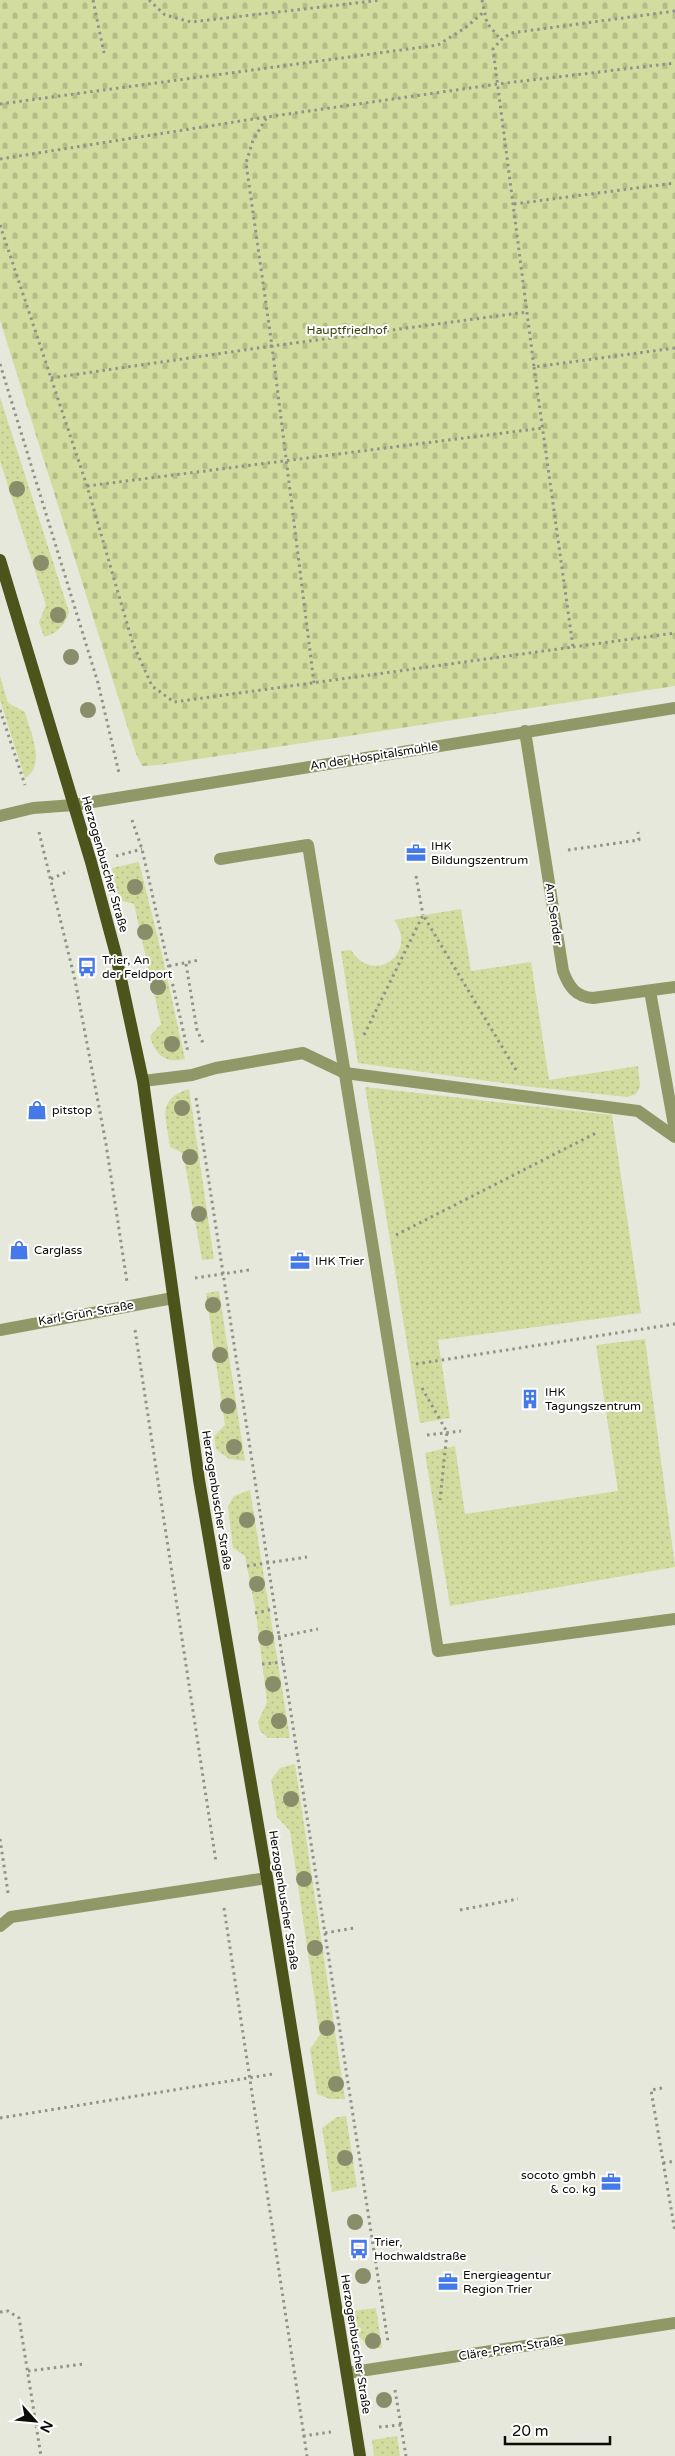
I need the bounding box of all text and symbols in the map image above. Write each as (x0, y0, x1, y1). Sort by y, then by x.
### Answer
park label: Hauptfriedhof (307, 323, 388, 337)
street label: An der Hospitalsmühle (309, 739, 439, 773)
street label: Herzogenbuscher Straße (79, 794, 131, 934)
place label: IHK Bildungszentrum (431, 839, 528, 867)
office icon: IHK Bildungszentrum (405, 842, 427, 864)
street label: Am Sender (543, 882, 565, 947)
place label: Trier, An der Feldport (102, 953, 173, 981)
bus stop icon: Trier, An der Feldport (76, 956, 98, 978)
shop icon: pitstop (26, 1099, 48, 1121)
place label: pitstop (52, 1103, 92, 1117)
shop icon: Carglass (8, 1239, 30, 1261)
place label: Carglass (34, 1243, 83, 1257)
office icon: IHK Trier (289, 1250, 311, 1272)
place label: IHK Trier (315, 1254, 365, 1268)
street label: Karl-Grün-Straße (37, 1298, 135, 1328)
place label: IHK Tagungszentrum (545, 1385, 641, 1413)
building icon: IHK Tagungszentrum (519, 1388, 541, 1410)
street label: Herzogenbuscher Straße (199, 1429, 235, 1571)
street label: Herzogenbuscher Straße (266, 1829, 302, 1971)
place label: socoto gmbh & co. kg (521, 2168, 596, 2196)
office icon: socoto gmbh & co. kg (600, 2171, 622, 2193)
place label: Trier, Hochwaldstraße (374, 2235, 466, 2263)
bus stop icon: Trier, Hochwaldstraße (348, 2238, 370, 2260)
place label: Energieagentur Region Trier (463, 2268, 552, 2296)
office icon: Energieagentur Region Trier (437, 2271, 459, 2293)
street label: Herzogenbuscher Straße (338, 2273, 374, 2415)
street label: Cläre-Prem-Straße (457, 2333, 565, 2363)
north arrow (10, 2396, 60, 2446)
scale bar (505, 2414, 610, 2446)
text: N (36, 2418, 56, 2436)
text: 20 m (512, 2422, 549, 2440)

